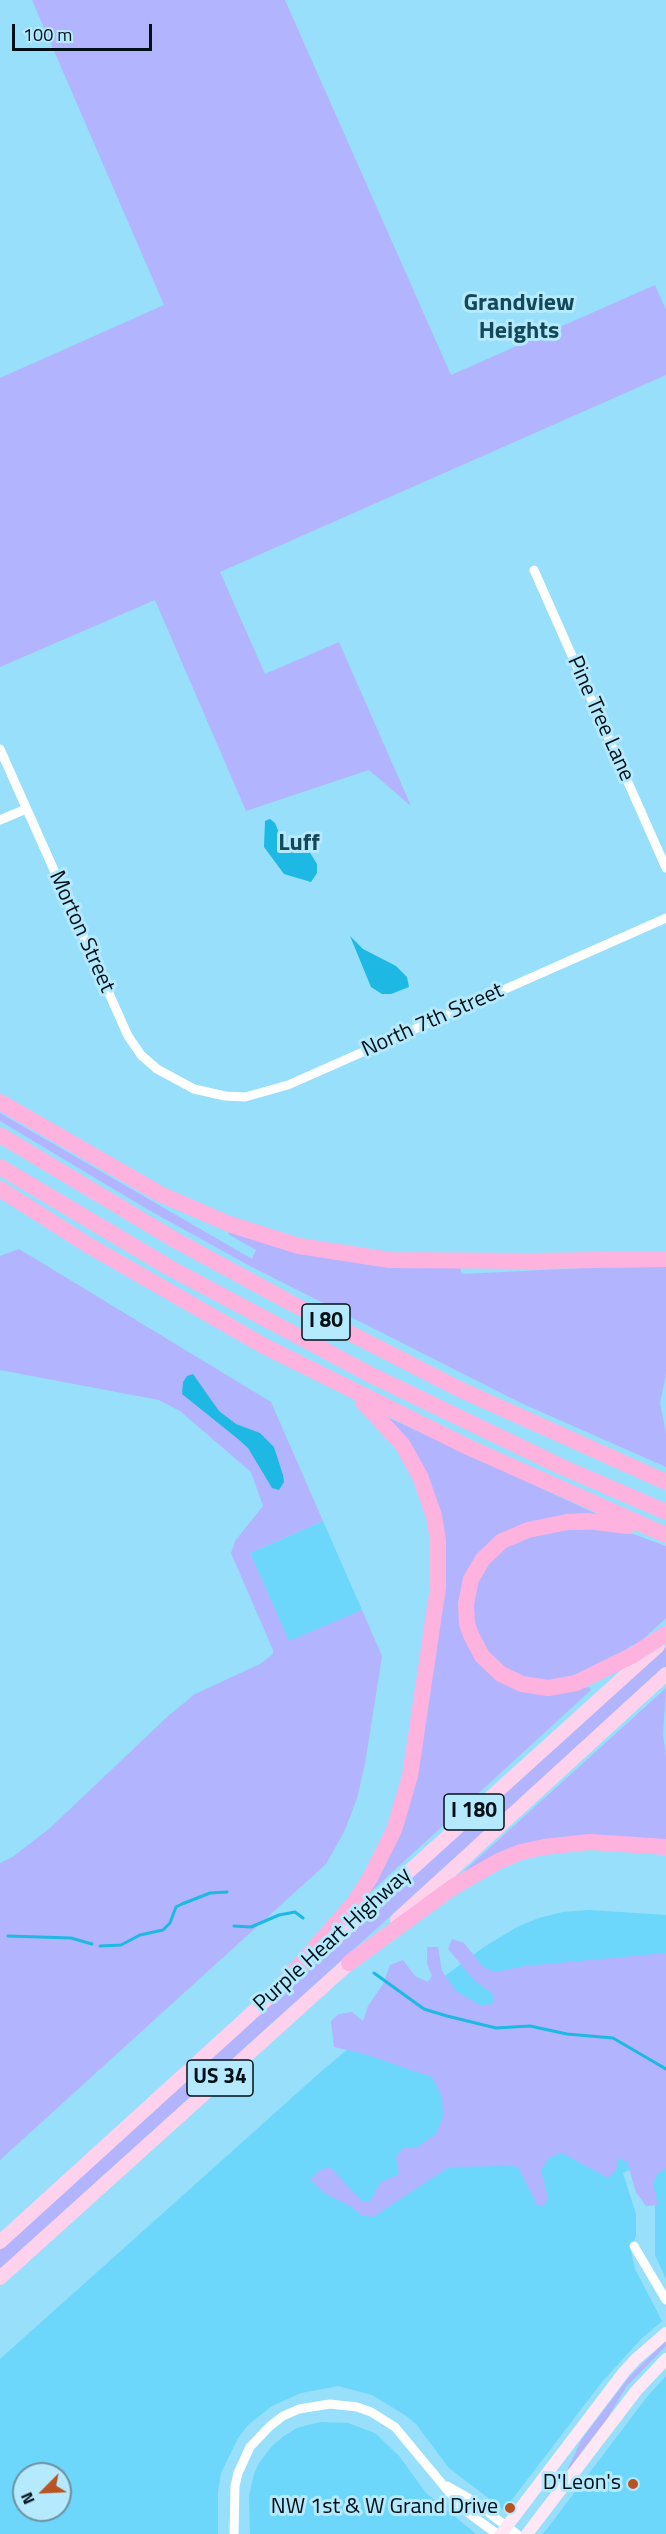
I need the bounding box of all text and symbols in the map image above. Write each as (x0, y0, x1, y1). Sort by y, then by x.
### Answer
scale bar (15, 12, 154, 50)
text: 100 m (23, 21, 72, 48)
district label: Grandview Heights (463, 290, 575, 346)
street label: Pine Tree Lane (561, 652, 639, 786)
district label: Luff (278, 830, 320, 858)
street label: Morton Street (42, 867, 120, 997)
street label: North 7th Street (358, 978, 508, 1064)
road number: I 80 (302, 1304, 350, 1340)
road number: I 180 (444, 1794, 504, 1830)
street label: Purple Heart Highway (249, 1862, 417, 2018)
road number: US 34 (187, 2060, 253, 2096)
north arrow (12, 2462, 72, 2522)
place label: D'Leon's (543, 2471, 621, 2497)
marker: D'Leon's (626, 2477, 640, 2491)
text: N (14, 2489, 41, 2508)
place label: NW 1st & W Grand Drive (271, 2495, 498, 2521)
marker: NW 1st & W Grand Drive (503, 2501, 517, 2515)

